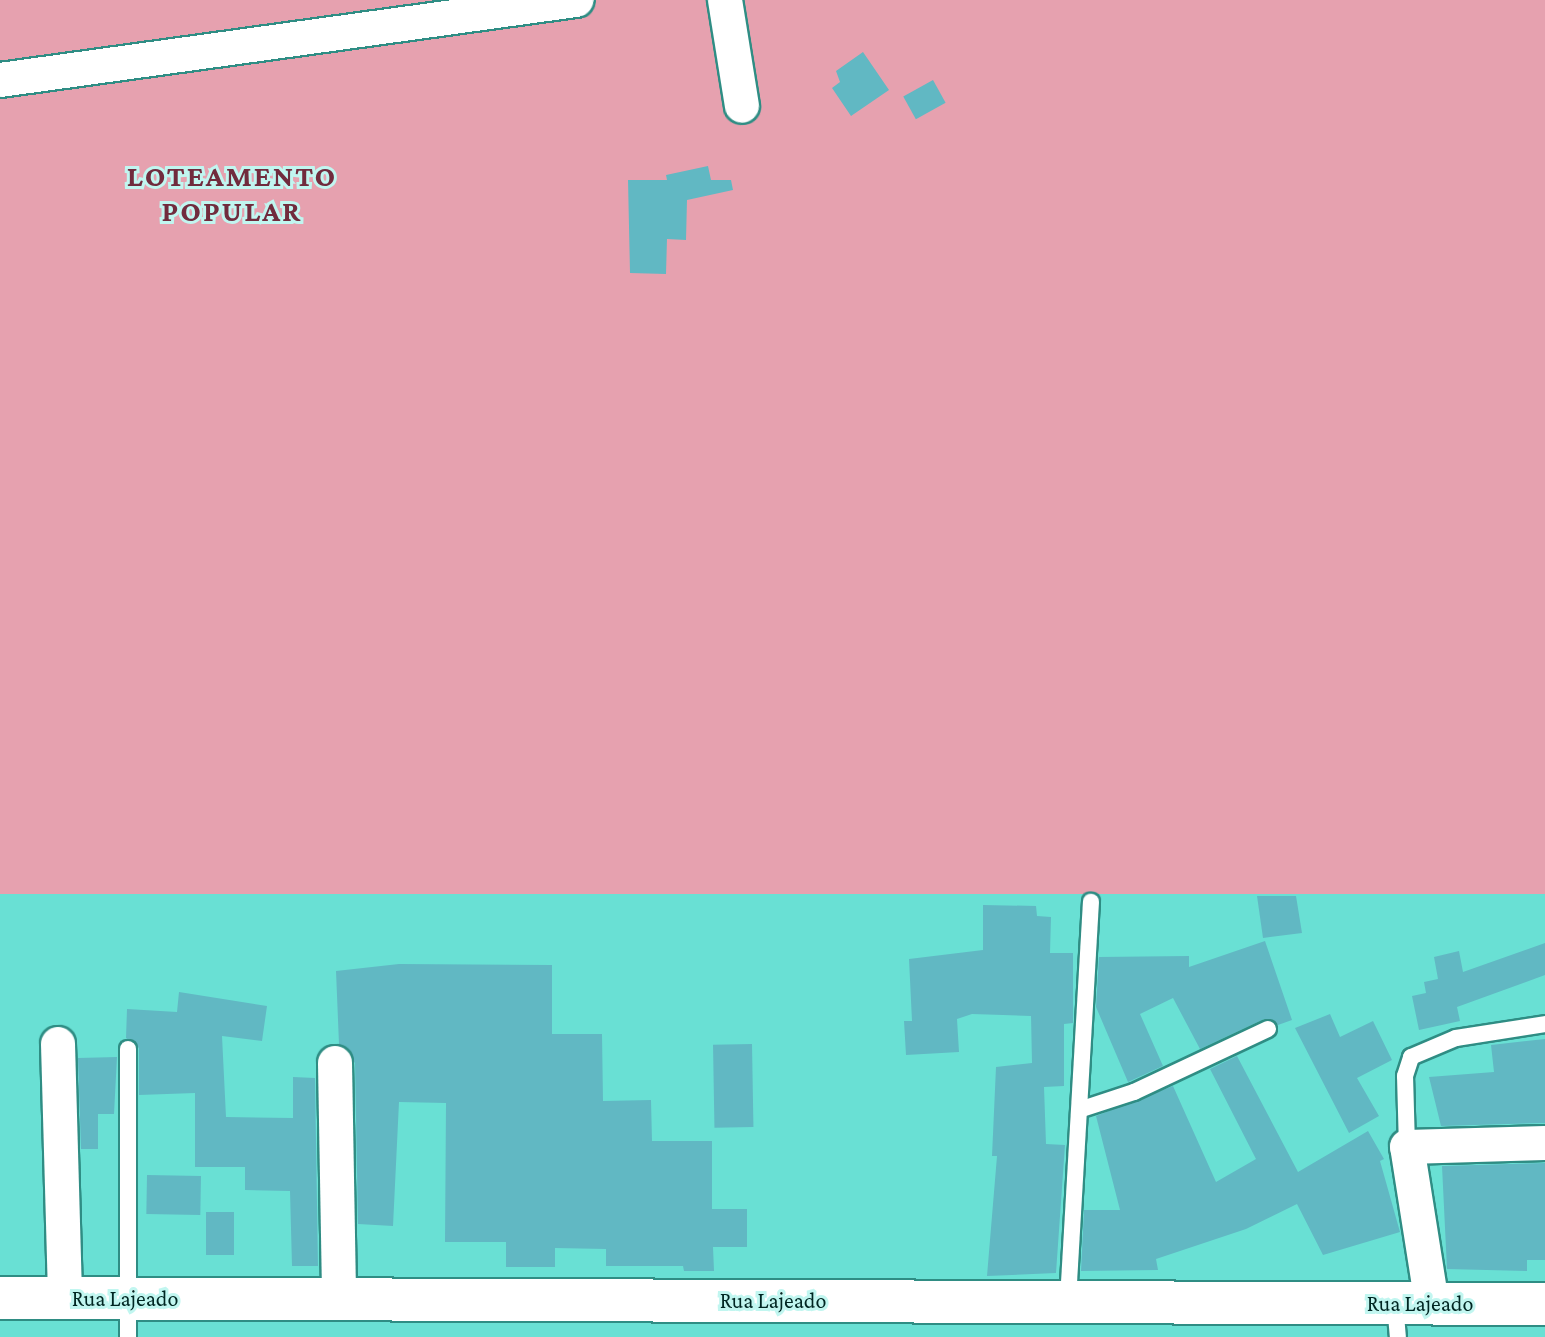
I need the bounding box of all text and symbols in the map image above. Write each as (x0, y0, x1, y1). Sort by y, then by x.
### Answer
district label: LOTEAMENTO POPULAR (127, 158, 337, 228)
street label: Rua Lajeado (72, 1286, 178, 1312)
street label: Rua Lajeado (720, 1288, 826, 1314)
street label: Rua Lajeado (1367, 1291, 1473, 1317)

